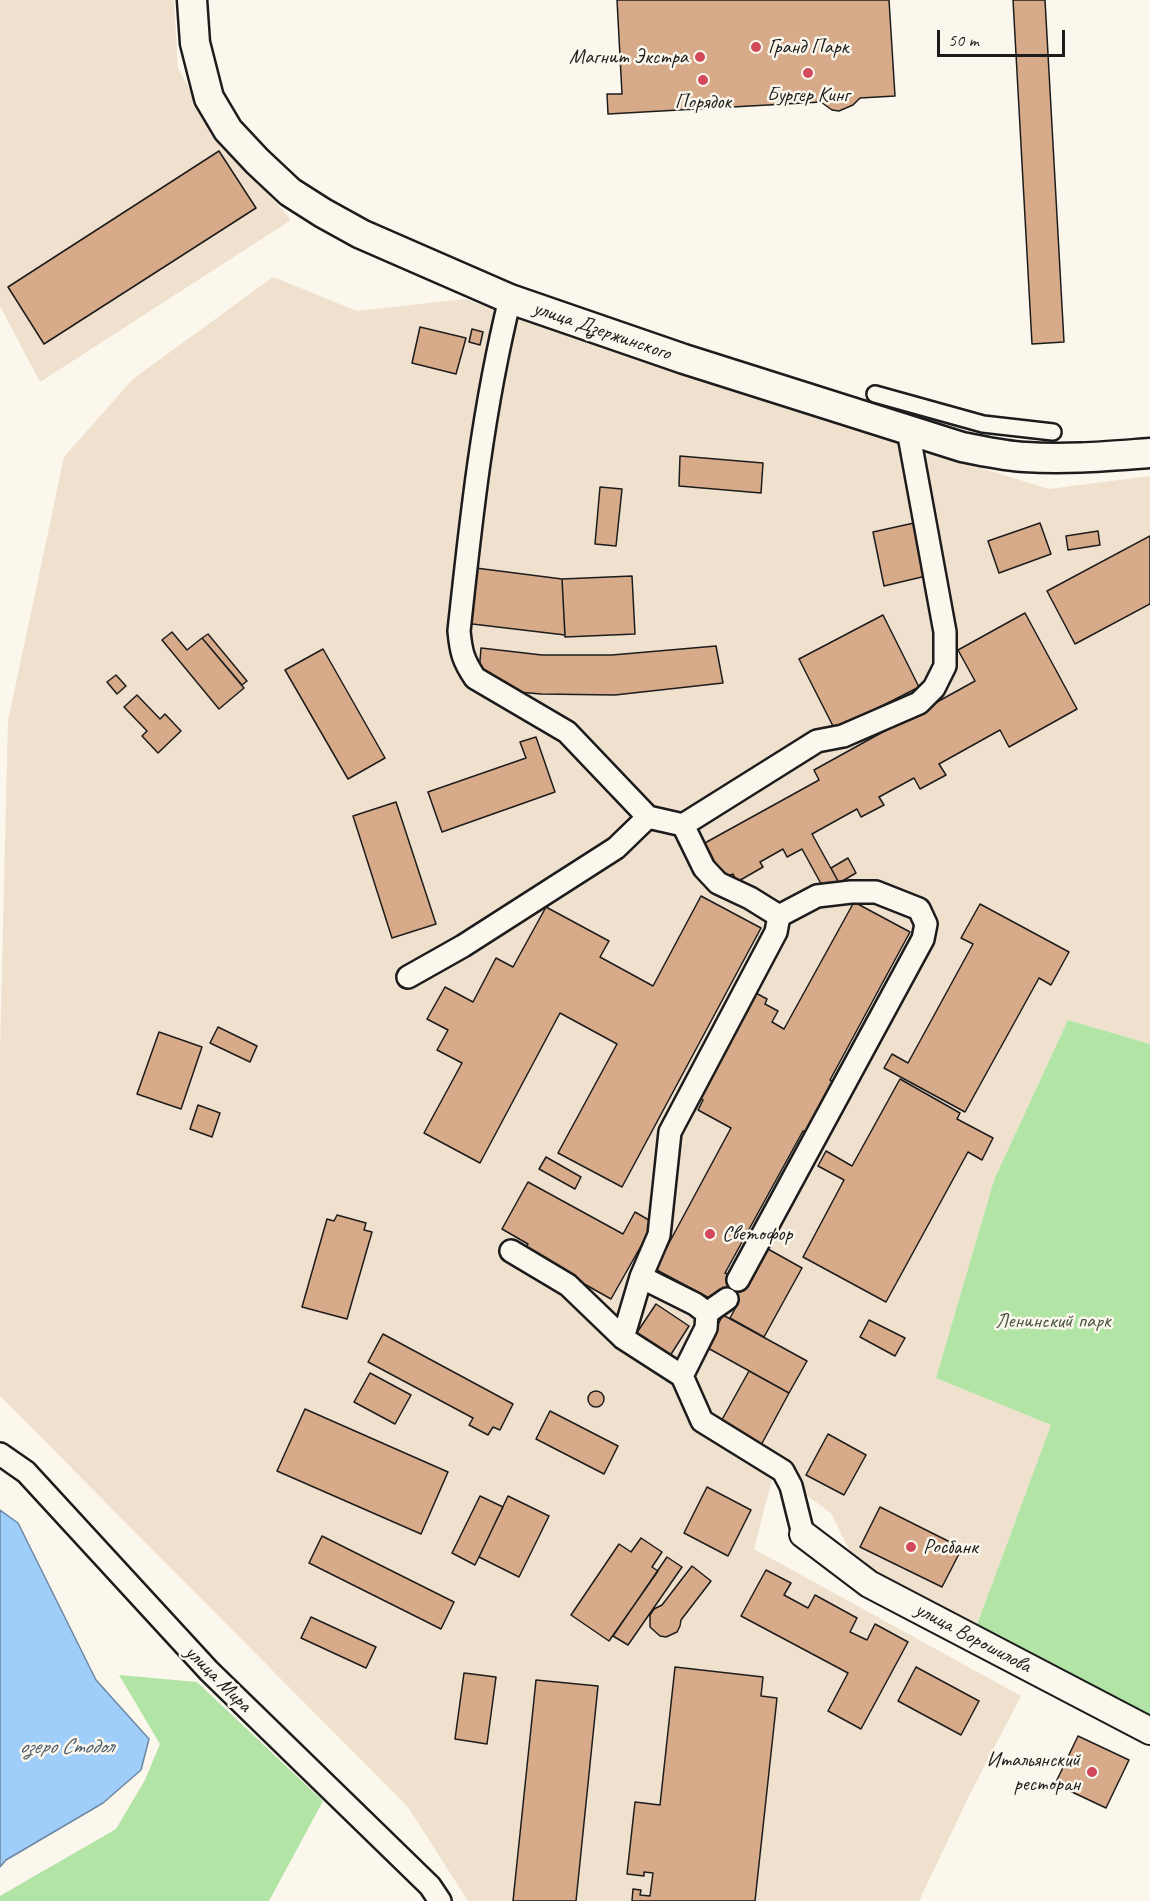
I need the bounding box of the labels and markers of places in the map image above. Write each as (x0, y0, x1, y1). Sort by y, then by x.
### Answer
place label: Гранд Парк (768, 34, 848, 60)
marker: Гранд Парк (749, 40, 763, 54)
place label: Магнит Экстра (569, 44, 688, 70)
marker: Магнит Экстра (693, 50, 707, 64)
marker: Бургер Кинг (801, 66, 815, 80)
marker: Порядок (696, 73, 710, 87)
place label: Бургер Кинг (767, 82, 849, 108)
place label: Порядок (675, 89, 731, 115)
place label: Светофор (722, 1221, 792, 1247)
marker: Светофор (703, 1227, 717, 1241)
place label: Росбанк (923, 1534, 978, 1560)
marker: Росбанк (904, 1540, 918, 1554)
place label: Итальянский ресторан (986, 1747, 1080, 1797)
marker: Итальянский ресторан (1085, 1765, 1099, 1779)

